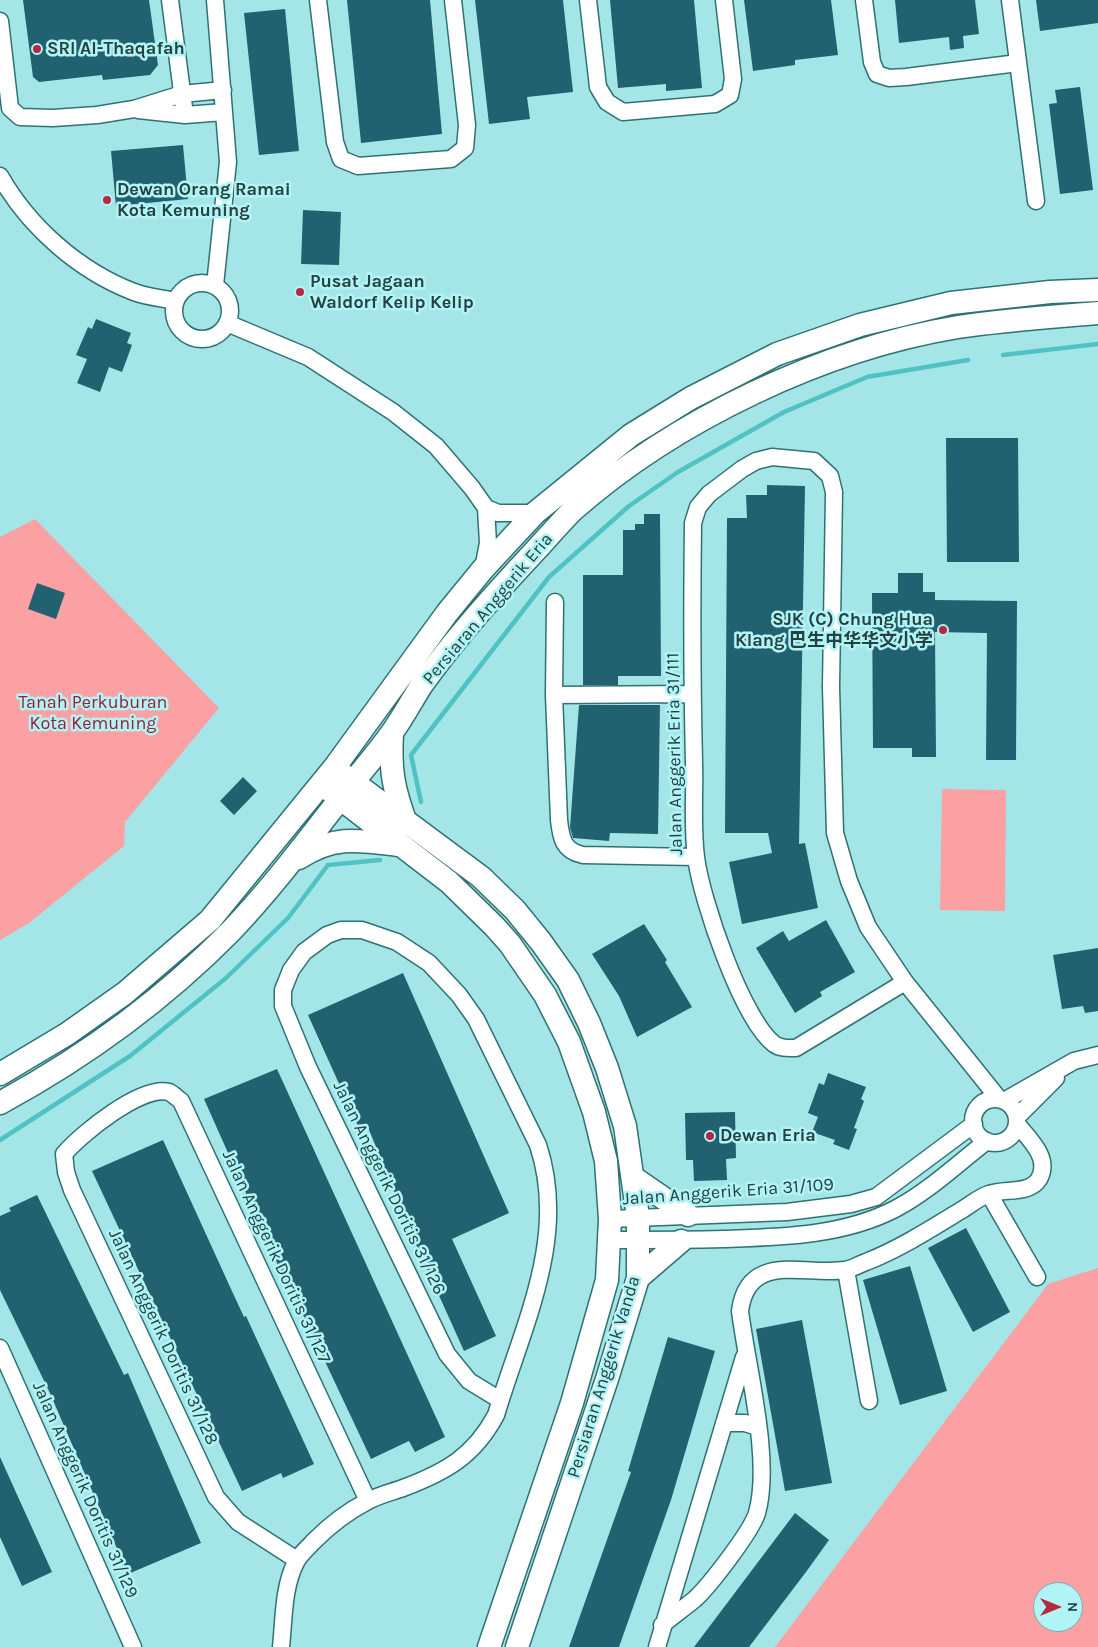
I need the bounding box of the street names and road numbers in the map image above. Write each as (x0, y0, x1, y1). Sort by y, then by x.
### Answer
street label: Persiaran Anggerik Eria (418, 529, 558, 689)
street label: Jalan Anggerik Eria 31/111 (662, 652, 688, 856)
street label: Jalan Anggerik Doritis 31/126 (328, 1078, 450, 1298)
street label: Jalan Anggerik Doritis 31/127 (217, 1147, 335, 1367)
street label: Jalan Anggerik Eria 31/109 (622, 1174, 834, 1210)
street label: Jalan Anggerik Doritis 31/128 (103, 1226, 223, 1448)
street label: Persiaran Anggerik Vanda (563, 1273, 645, 1481)
street label: Jalan Anggerik Doritis 31/129 (27, 1378, 143, 1602)

